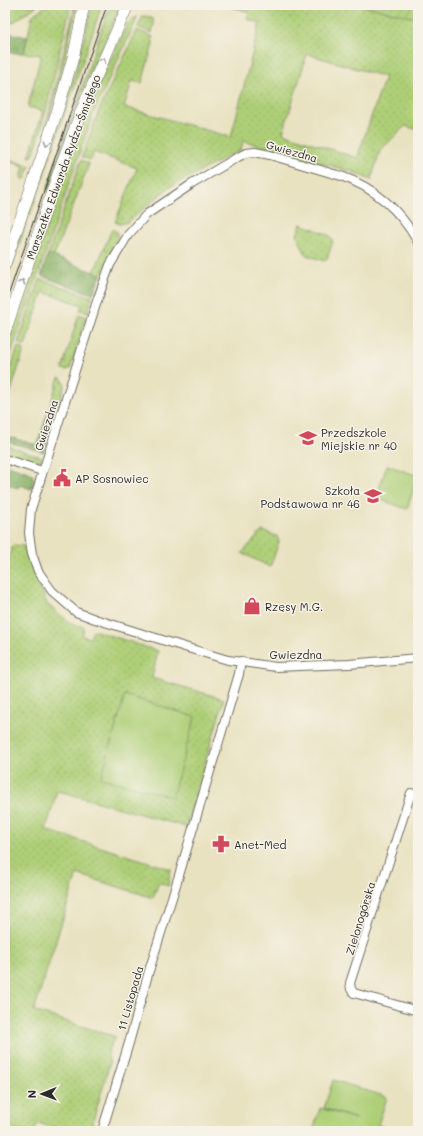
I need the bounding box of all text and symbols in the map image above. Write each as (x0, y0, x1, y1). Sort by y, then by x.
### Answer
one-way arrow (98, 57, 106, 65)
street label: Marszałka Edwarda Rydza-Śmigłego (22, 72, 104, 262)
street label: Gwiezdna (265, 136, 320, 166)
one-way arrow (43, 140, 52, 147)
one-way arrow (17, 279, 26, 286)
street label: Gwiezdna (31, 397, 61, 452)
place label: Przedszkole Miejskie nr 40 (321, 425, 397, 453)
school or university icon: Przedszkole Miejskie nr 40 (298, 428, 318, 448)
public building icon: AP Sosnowiec (52, 468, 72, 488)
place label: AP Sosnowiec (75, 471, 149, 486)
place label: Szkoła Podstawowa nr 46 (261, 483, 360, 511)
school or university icon: Szkoła Podstawowa nr 46 (363, 486, 383, 506)
shop icon: Rzęsy M.G. (242, 596, 262, 616)
place label: Rzęsy M.G. (265, 599, 323, 614)
street label: Gwiezdna (270, 647, 323, 662)
pharmacy icon: Anet-Med (211, 834, 231, 854)
place label: Anet-Med (234, 837, 287, 852)
street label: Zielonogórska (342, 879, 378, 957)
street label: 11 Listopada (114, 964, 146, 1032)
north arrow (22, 1074, 62, 1114)
text: N (24, 1090, 39, 1098)

